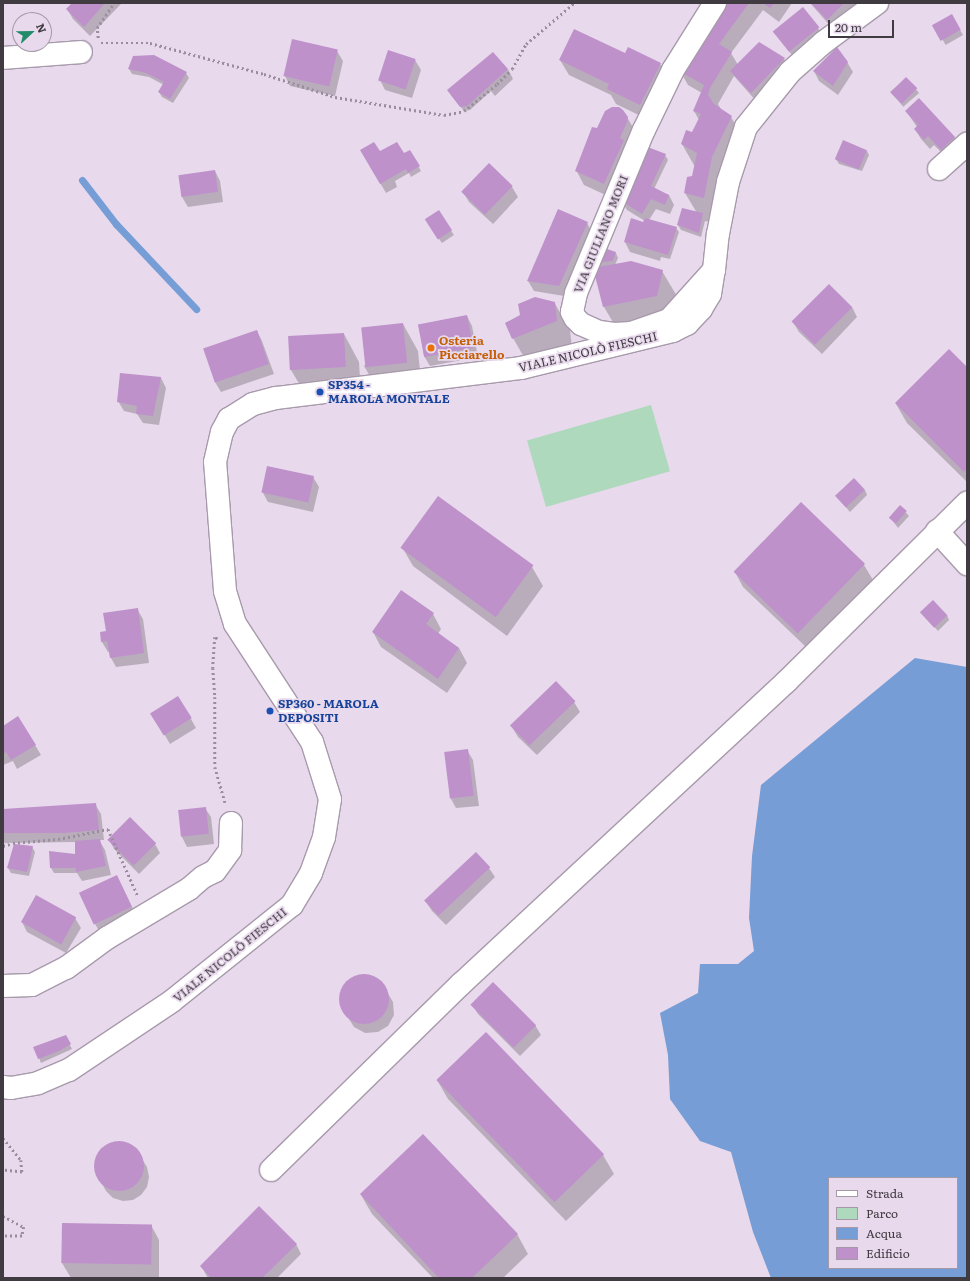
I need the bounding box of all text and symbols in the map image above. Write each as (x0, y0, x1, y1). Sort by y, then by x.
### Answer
north arrow (12, 12, 52, 52)
scale bar (830, 12, 896, 38)
text: 20 m (835, 18, 862, 36)
text: N (33, 21, 51, 35)
street label: VIA GIULIANO MORI (571, 173, 631, 295)
street label: VIALE NICOLÒ FIESCHI (517, 329, 659, 375)
place label: Osteria Picciarello (439, 334, 505, 362)
marker: Osteria Picciarello (426, 343, 436, 353)
place label: SP354 - MAROLA MONTALE (328, 378, 450, 406)
marker: SP354 - MAROLA MONTALE (315, 387, 325, 397)
place label: SP360 - MAROLA DEPOSITI (278, 697, 379, 725)
marker: SP360 - MAROLA DEPOSITI (265, 706, 275, 716)
street label: VIALE NICOLÒ FIESCHI (170, 905, 290, 1005)
legend (828, 1177, 958, 1269)
text: Strada (866, 1184, 904, 1202)
text: Parco (866, 1204, 898, 1222)
text: Acqua (866, 1224, 902, 1242)
text: Edificio (866, 1244, 910, 1262)

